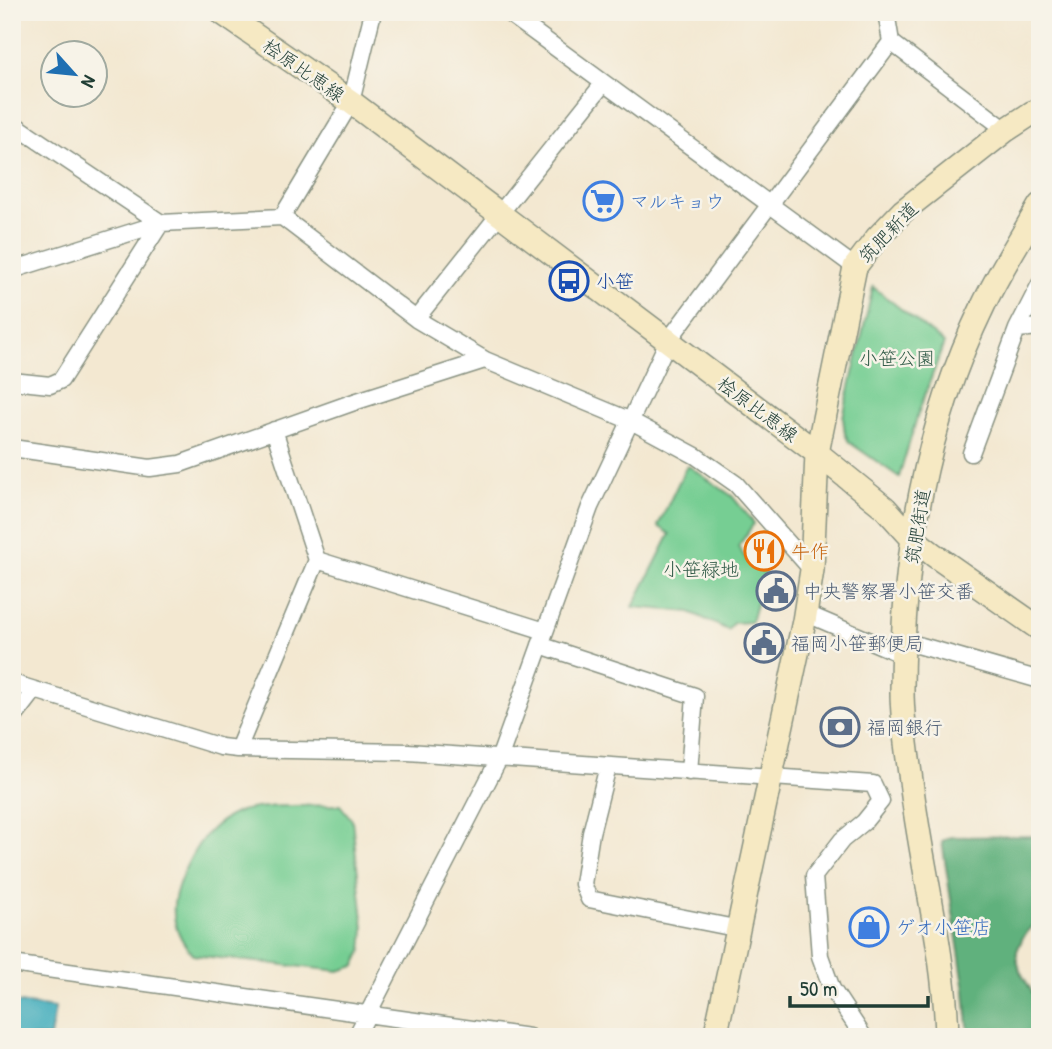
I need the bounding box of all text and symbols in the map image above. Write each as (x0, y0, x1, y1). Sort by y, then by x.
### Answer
street label: 桧原比恵線 (258, 32, 350, 108)
north arrow (38, 38, 108, 108)
text: N (75, 71, 103, 92)
supermarket icon: マルキョウ (582, 180, 624, 222)
place label: マルキョウ (630, 188, 725, 214)
street label: 筑肥新道 (852, 196, 924, 268)
bus stop icon: 小笹 (548, 260, 590, 302)
place label: 小笹 (596, 268, 634, 294)
park label: 小笹公園 (859, 345, 935, 371)
street label: 桧原比恵線 (712, 370, 804, 448)
street label: 筑肥街道 (898, 486, 936, 566)
restaurant icon: 牛作 (743, 530, 785, 572)
place label: 牛作 (791, 538, 829, 564)
park label: 小笹緑地 (663, 556, 739, 582)
public building icon: 中央警察署小笹交番 (755, 570, 797, 612)
place label: 中央警察署小笹交番 (803, 578, 974, 604)
public building icon: 福岡小笹郵便局 (743, 622, 785, 664)
place label: 福岡小笹郵便局 (791, 630, 924, 656)
bank icon: 福岡銀行 (819, 706, 861, 748)
place label: 福岡銀行 (867, 714, 943, 740)
shop icon: ゲオ小笹店 (848, 906, 890, 948)
place label: ゲオ小笹店 (896, 914, 991, 940)
scale bar (790, 965, 928, 1009)
text: 50 m (800, 974, 837, 1003)

